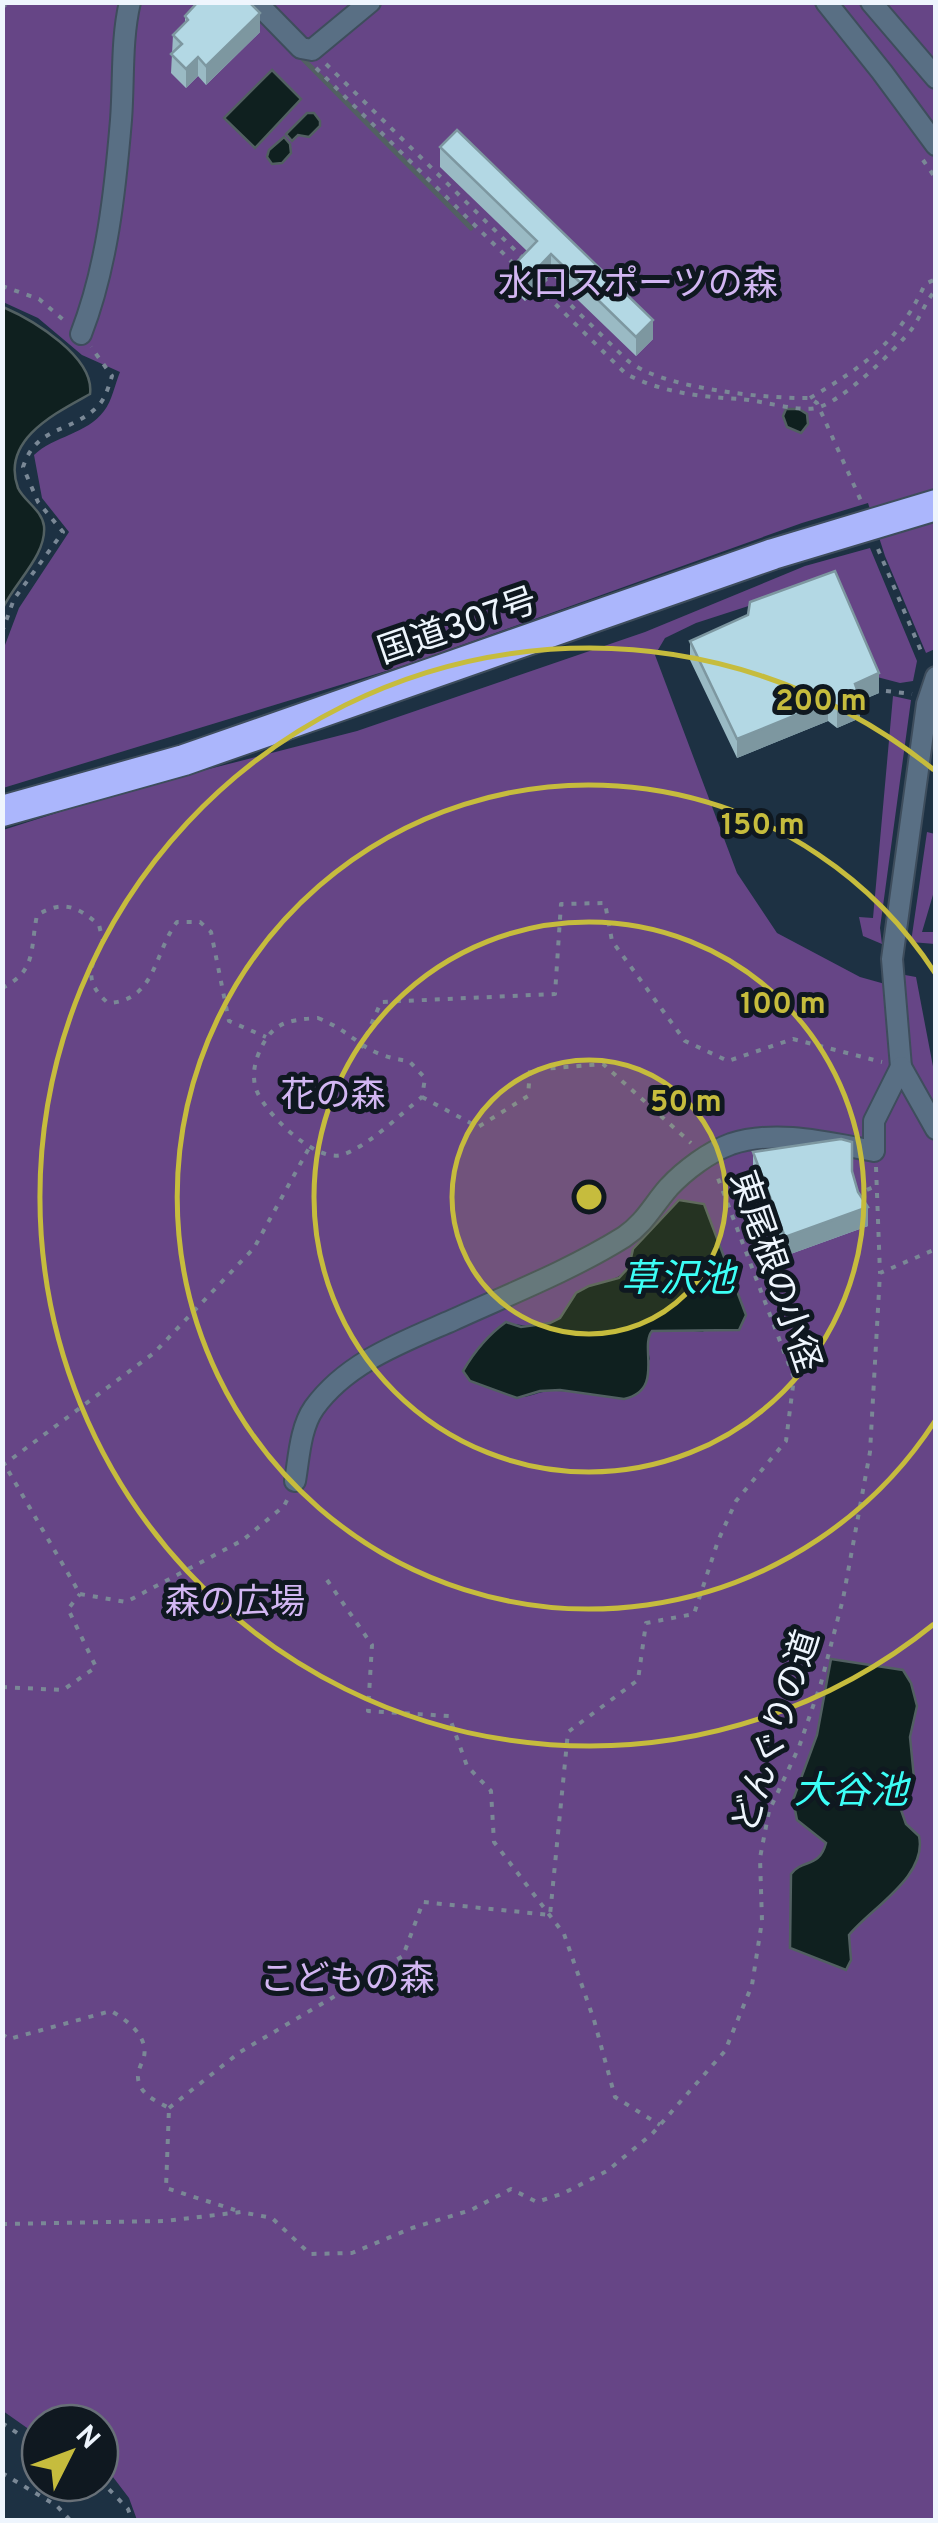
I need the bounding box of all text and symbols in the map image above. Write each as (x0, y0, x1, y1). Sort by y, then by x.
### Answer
park label: 水口スポーツの森 (498, 264, 778, 308)
street label: 国道307号 (373, 580, 543, 676)
text: 200 m (775, 684, 867, 721)
text: 150 m (721, 808, 805, 845)
text: 100 m (740, 987, 826, 1024)
park label: 花の森 (280, 1075, 386, 1119)
text: 50 m (650, 1085, 722, 1122)
street label: 東尾根の小径 (718, 1166, 828, 1378)
centre of rings (571, 1179, 607, 1215)
water label: 草沢池 (621, 1257, 739, 1306)
park label: 森の広場 (165, 1582, 305, 1626)
street label: どんぐりの道 (724, 1625, 831, 1839)
water label: 大谷池 (794, 1769, 912, 1818)
park label: こどもの森 (259, 1959, 435, 2003)
north arrow (20, 2403, 120, 2503)
text: N (66, 2419, 106, 2458)

